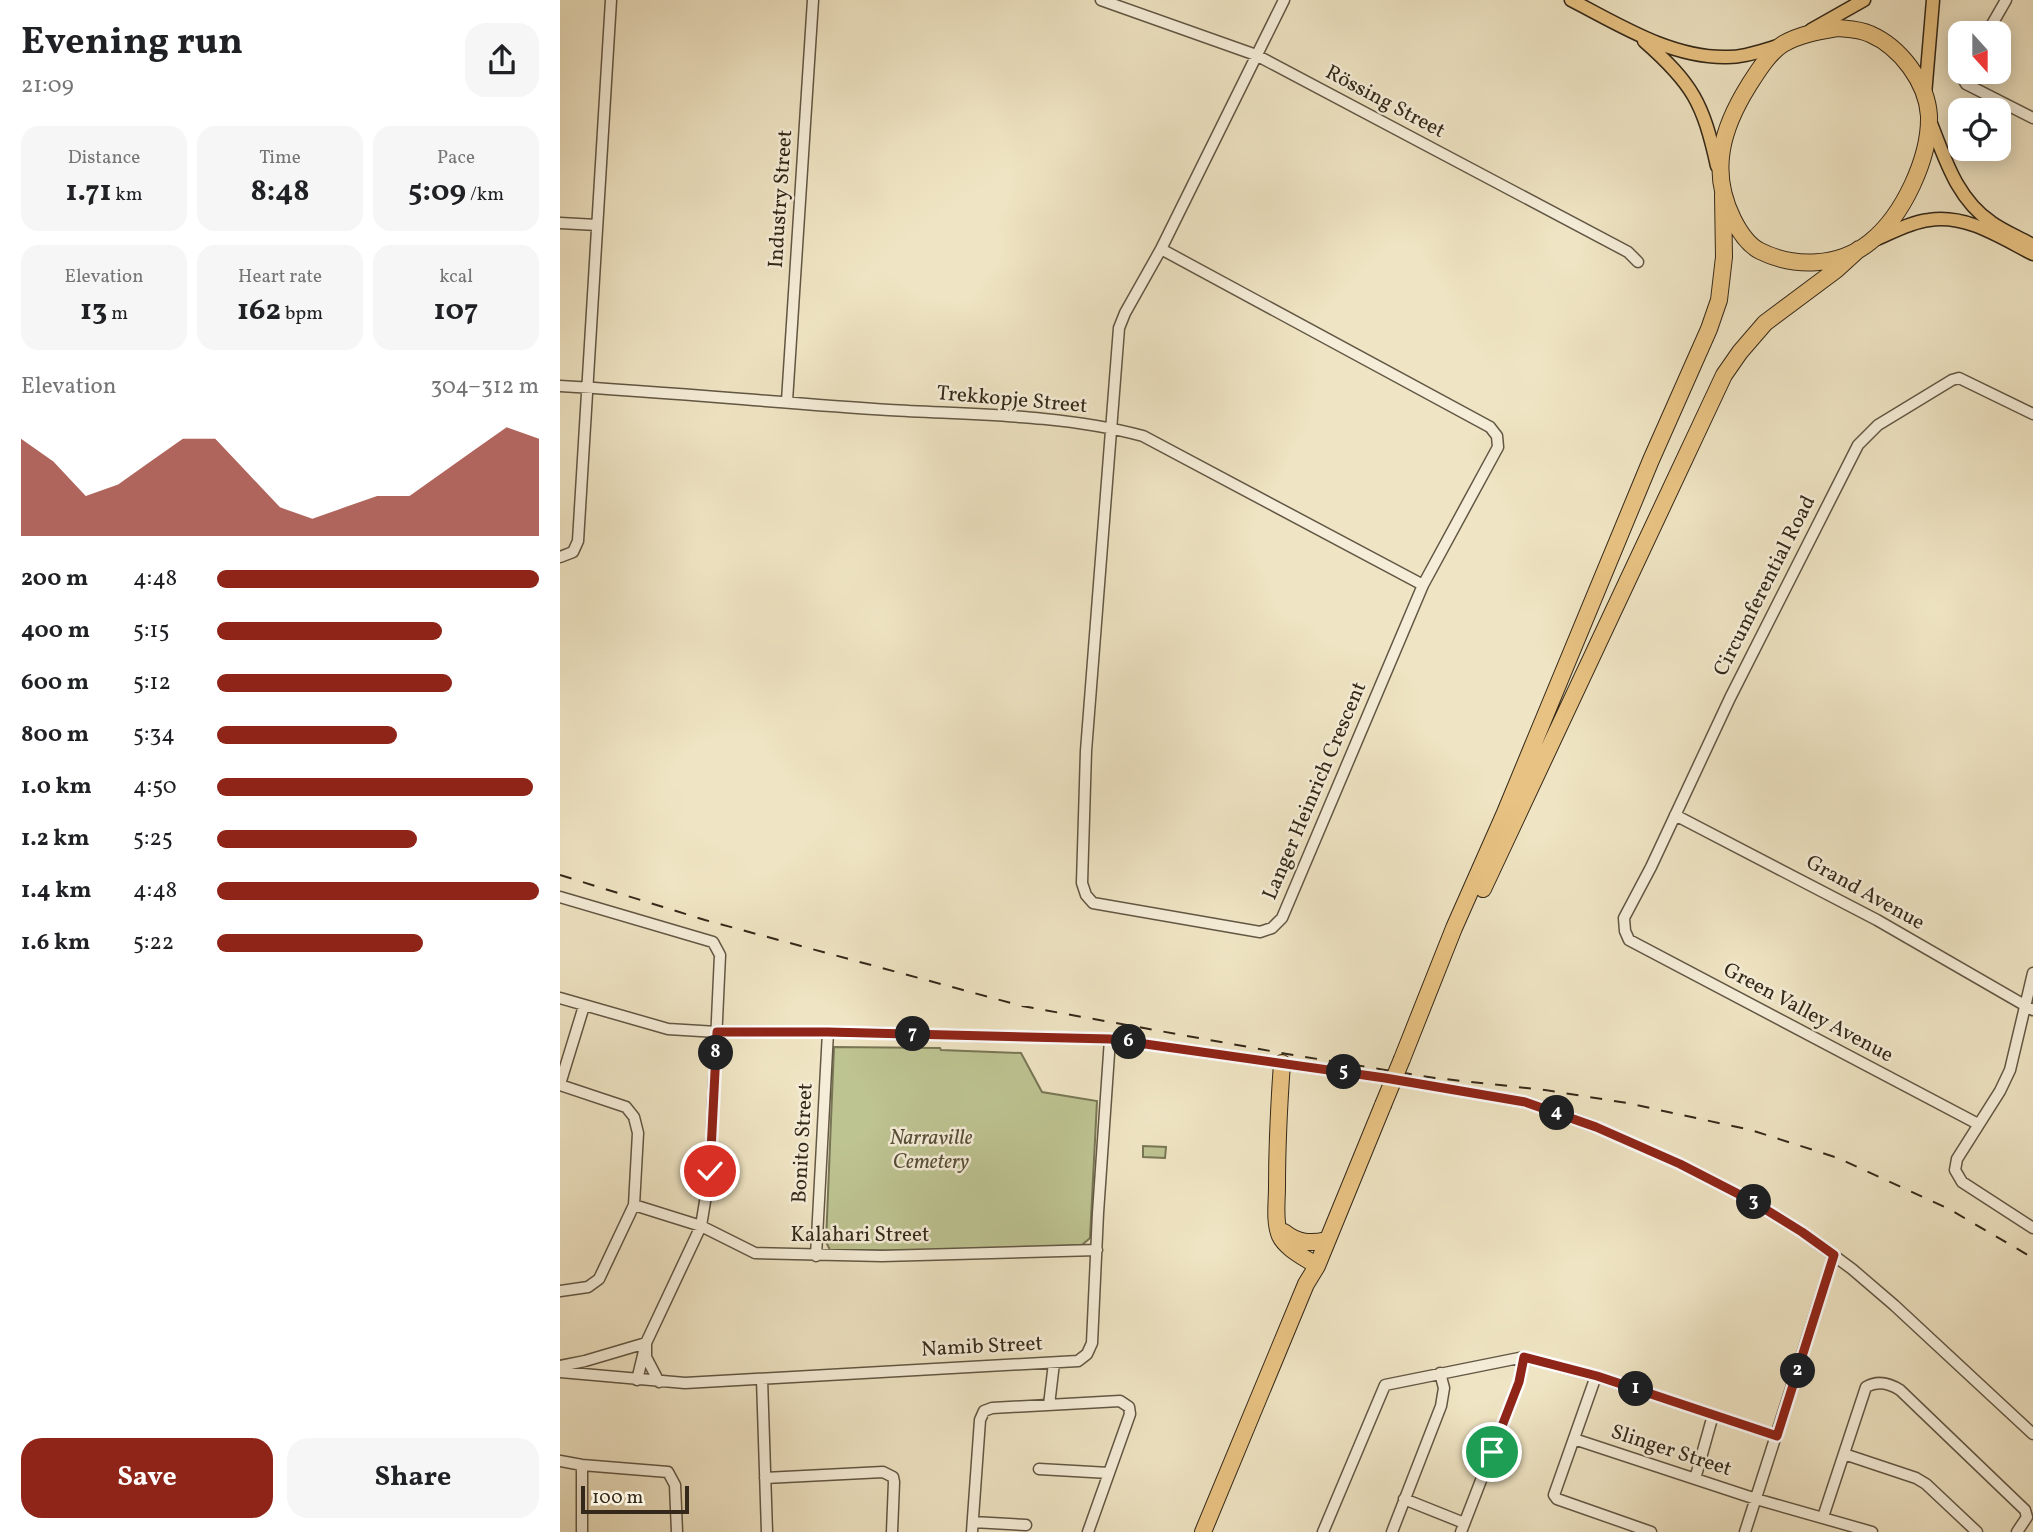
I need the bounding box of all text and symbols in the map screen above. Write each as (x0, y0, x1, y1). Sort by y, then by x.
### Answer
text: Evening run (21, 17, 243, 70)
north arrow (1948, 21, 2011, 84)
map controls (1948, 21, 2011, 161)
button: share (465, 23, 539, 97)
street label: Rössing Street (1320, 58, 1450, 146)
text: 21:09 (21, 70, 74, 102)
button: locate (1948, 98, 2011, 161)
street label: Industry Street (762, 129, 800, 269)
text: Distance (68, 145, 140, 171)
text: Time (259, 145, 301, 171)
text: Pace (437, 145, 475, 171)
text: 1.71 (65, 171, 112, 213)
text: 8:48 (250, 171, 310, 213)
text: 5:09 (408, 171, 466, 213)
text: km (112, 182, 143, 208)
text: /km (466, 182, 504, 208)
text: Elevation (65, 264, 143, 290)
text: Heart rate (238, 264, 322, 290)
text: kcal (439, 264, 473, 290)
text: 13 (80, 290, 107, 332)
text: 162 (237, 290, 281, 332)
text: 107 (434, 290, 478, 332)
text: m (107, 301, 128, 327)
text: bpm (281, 301, 323, 327)
text: Elevation (21, 371, 117, 403)
text: 304–312 m (431, 371, 539, 403)
street label: Trekkopje Street (935, 379, 1089, 421)
street label: Circumferential Road (1707, 491, 1823, 681)
text: 200 m (21, 563, 88, 595)
text: 4:48 (133, 563, 177, 595)
text: 400 m (21, 615, 90, 647)
text: 5:15 (133, 615, 169, 647)
text: 600 m (21, 667, 89, 699)
text: 5:12 (133, 667, 171, 699)
street label: Langer Heinrich Crescent (1256, 677, 1374, 905)
text: 800 m (21, 719, 89, 751)
text: 5:34 (133, 719, 175, 751)
text: 1.0 km (21, 771, 92, 803)
text: 4:50 (133, 771, 177, 803)
text: 1.2 km (21, 823, 90, 855)
text: 5:25 (133, 823, 173, 855)
street label: Grand Avenue (1800, 848, 1930, 938)
text: 1.4 km (21, 875, 92, 907)
text: 4:48 (133, 875, 177, 907)
text: 1.6 km (21, 927, 90, 959)
text: 5:22 (133, 927, 174, 959)
street label: Green Valley Avenue (1718, 956, 1898, 1070)
pin: 7 (896, 1016, 930, 1052)
text: 7 (908, 1020, 917, 1046)
pin: 6 (1112, 1024, 1146, 1060)
text: 6 (1123, 1028, 1134, 1054)
pin: 8 (698, 1036, 734, 1070)
text: 8 (710, 1039, 721, 1065)
pin: 5 (1326, 1054, 1362, 1090)
text: 5 (1339, 1058, 1348, 1084)
street label: Bonito Street (785, 1082, 821, 1204)
pin: 4 (1539, 1096, 1574, 1130)
text: 4 (1551, 1099, 1562, 1125)
park label: Narraville Cemetery (890, 1124, 973, 1177)
pin (680, 1141, 740, 1201)
icon: check (691, 1152, 729, 1190)
pin: 3 (1736, 1184, 1772, 1220)
text: 3 (1749, 1188, 1758, 1214)
street label: Kalahari Street (791, 1221, 929, 1250)
street label: Namib Street (920, 1329, 1044, 1365)
pin: 2 (1780, 1354, 1816, 1388)
text: 2 (1793, 1357, 1802, 1383)
pin: 1 (1618, 1372, 1654, 1406)
text: 1 (1632, 1375, 1639, 1401)
street label: Slinger Street (1607, 1418, 1735, 1484)
pin (1462, 1422, 1522, 1482)
icon: arrive (1473, 1433, 1511, 1471)
button: Save (21, 1438, 273, 1518)
button: Share (287, 1438, 539, 1518)
scale bar (581, 1483, 690, 1515)
text: 100 m (592, 1485, 643, 1511)

